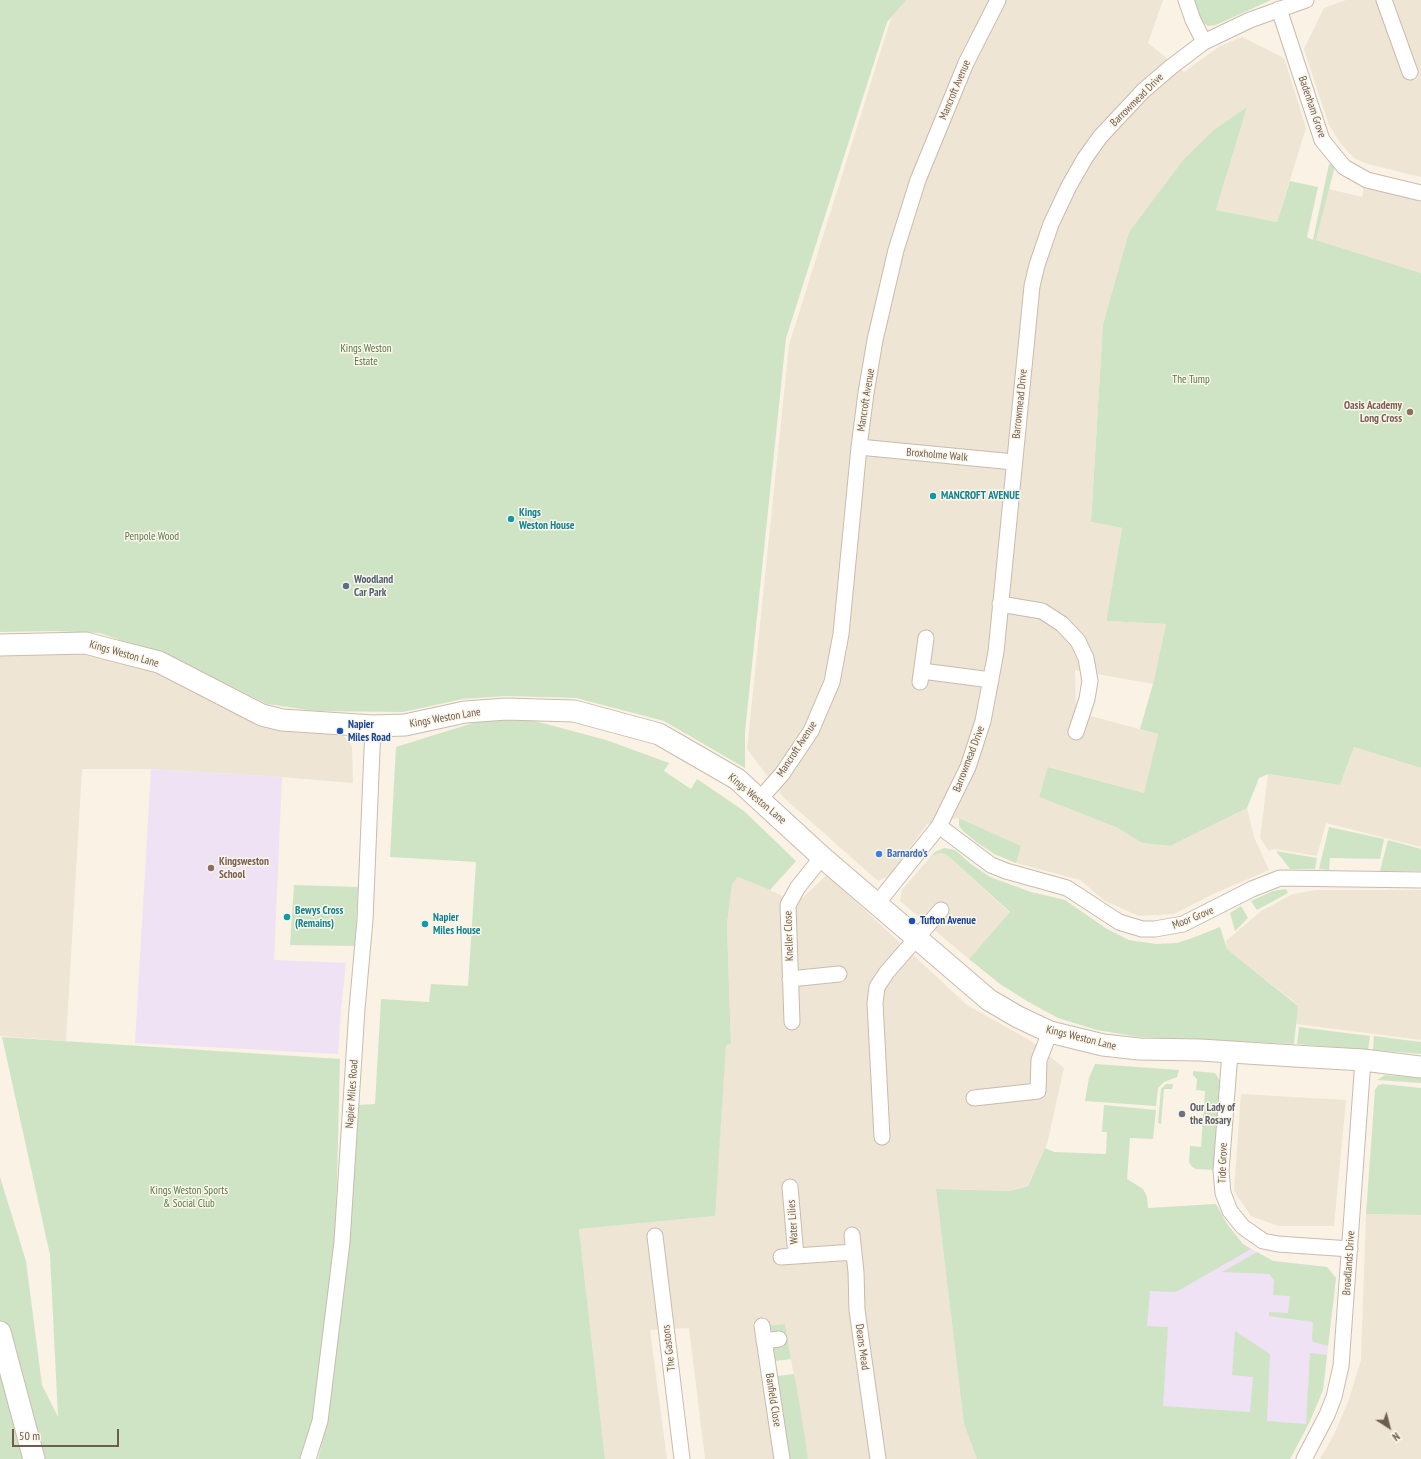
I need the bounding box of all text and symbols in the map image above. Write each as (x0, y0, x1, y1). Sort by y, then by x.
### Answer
street label: Mancroft Avenue (936, 58, 974, 122)
street label: Barrowmead Drive (1108, 71, 1166, 129)
street label: Badenham Grove (1295, 74, 1329, 140)
park label: Kings Weston Estate (340, 342, 392, 368)
street label: Mancroft Avenue (855, 368, 877, 432)
street label: Barrowmead Drive (1010, 369, 1030, 439)
park label: The Tump (1172, 373, 1210, 387)
place label: Oasis Academy Long Cross (1344, 399, 1402, 425)
marker: Oasis Academy Long Cross (1405, 407, 1415, 417)
street label: Broxholme Walk (906, 446, 968, 464)
place label: MANCROFT AVENUE (941, 489, 1020, 503)
marker: MANCROFT AVENUE (928, 491, 938, 501)
place label: Kings Weston House (519, 506, 574, 532)
marker: Kings Weston House (506, 514, 516, 524)
park label: Penpole Wood (125, 530, 179, 544)
place label: Woodland Car Park (354, 573, 393, 599)
marker: Woodland Car Park (341, 581, 351, 591)
street label: Kings Weston Lane (88, 638, 160, 670)
street label: Kings Weston Lane (409, 705, 481, 731)
place label: Napier Miles Road (348, 718, 391, 744)
street label: Mancroft Avenue (774, 719, 820, 779)
street label: Barrowmead Drive (950, 724, 988, 794)
marker: Napier Miles Road (335, 726, 345, 736)
street label: Kings Weston Lane (725, 771, 789, 827)
place label: Barnardo's (887, 847, 928, 861)
marker: Barnardo's (874, 849, 884, 859)
place label: Kingsweston School (219, 855, 269, 881)
marker: Kingsweston School (206, 863, 216, 873)
place label: Bewys Cross (Remains) (295, 904, 343, 930)
street label: Moor Grove (1170, 904, 1216, 932)
place label: Napier Miles House (433, 911, 480, 937)
street label: Kneller Close (782, 911, 796, 961)
marker: Bewys Cross (Remains) (282, 912, 292, 922)
place label: Tufton Avenue (920, 914, 976, 928)
marker: Tufton Avenue (907, 916, 917, 926)
marker: Napier Miles House (420, 919, 430, 929)
street label: Kings Weston Lane (1045, 1023, 1117, 1053)
street label: Napier Miles Road (343, 1059, 361, 1129)
place label: Our Lady of the Rosary (1190, 1101, 1235, 1127)
marker: Our Lady of the Rosary (1177, 1109, 1187, 1119)
street label: Tide Grove (1216, 1142, 1230, 1184)
park label: Kings Weston Sports & Social Club (150, 1184, 228, 1210)
street label: Water Lilies (785, 1199, 801, 1245)
street label: Broadlands Drive (1340, 1230, 1358, 1296)
street label: Deans Mead (852, 1323, 872, 1371)
street label: The Gastons (660, 1324, 678, 1372)
street label: Banfield Close (762, 1372, 784, 1428)
north arrow (1369, 1407, 1409, 1447)
scale bar (14, 1421, 121, 1447)
text: 50 m (19, 1428, 40, 1443)
text: N (1390, 1429, 1403, 1444)

